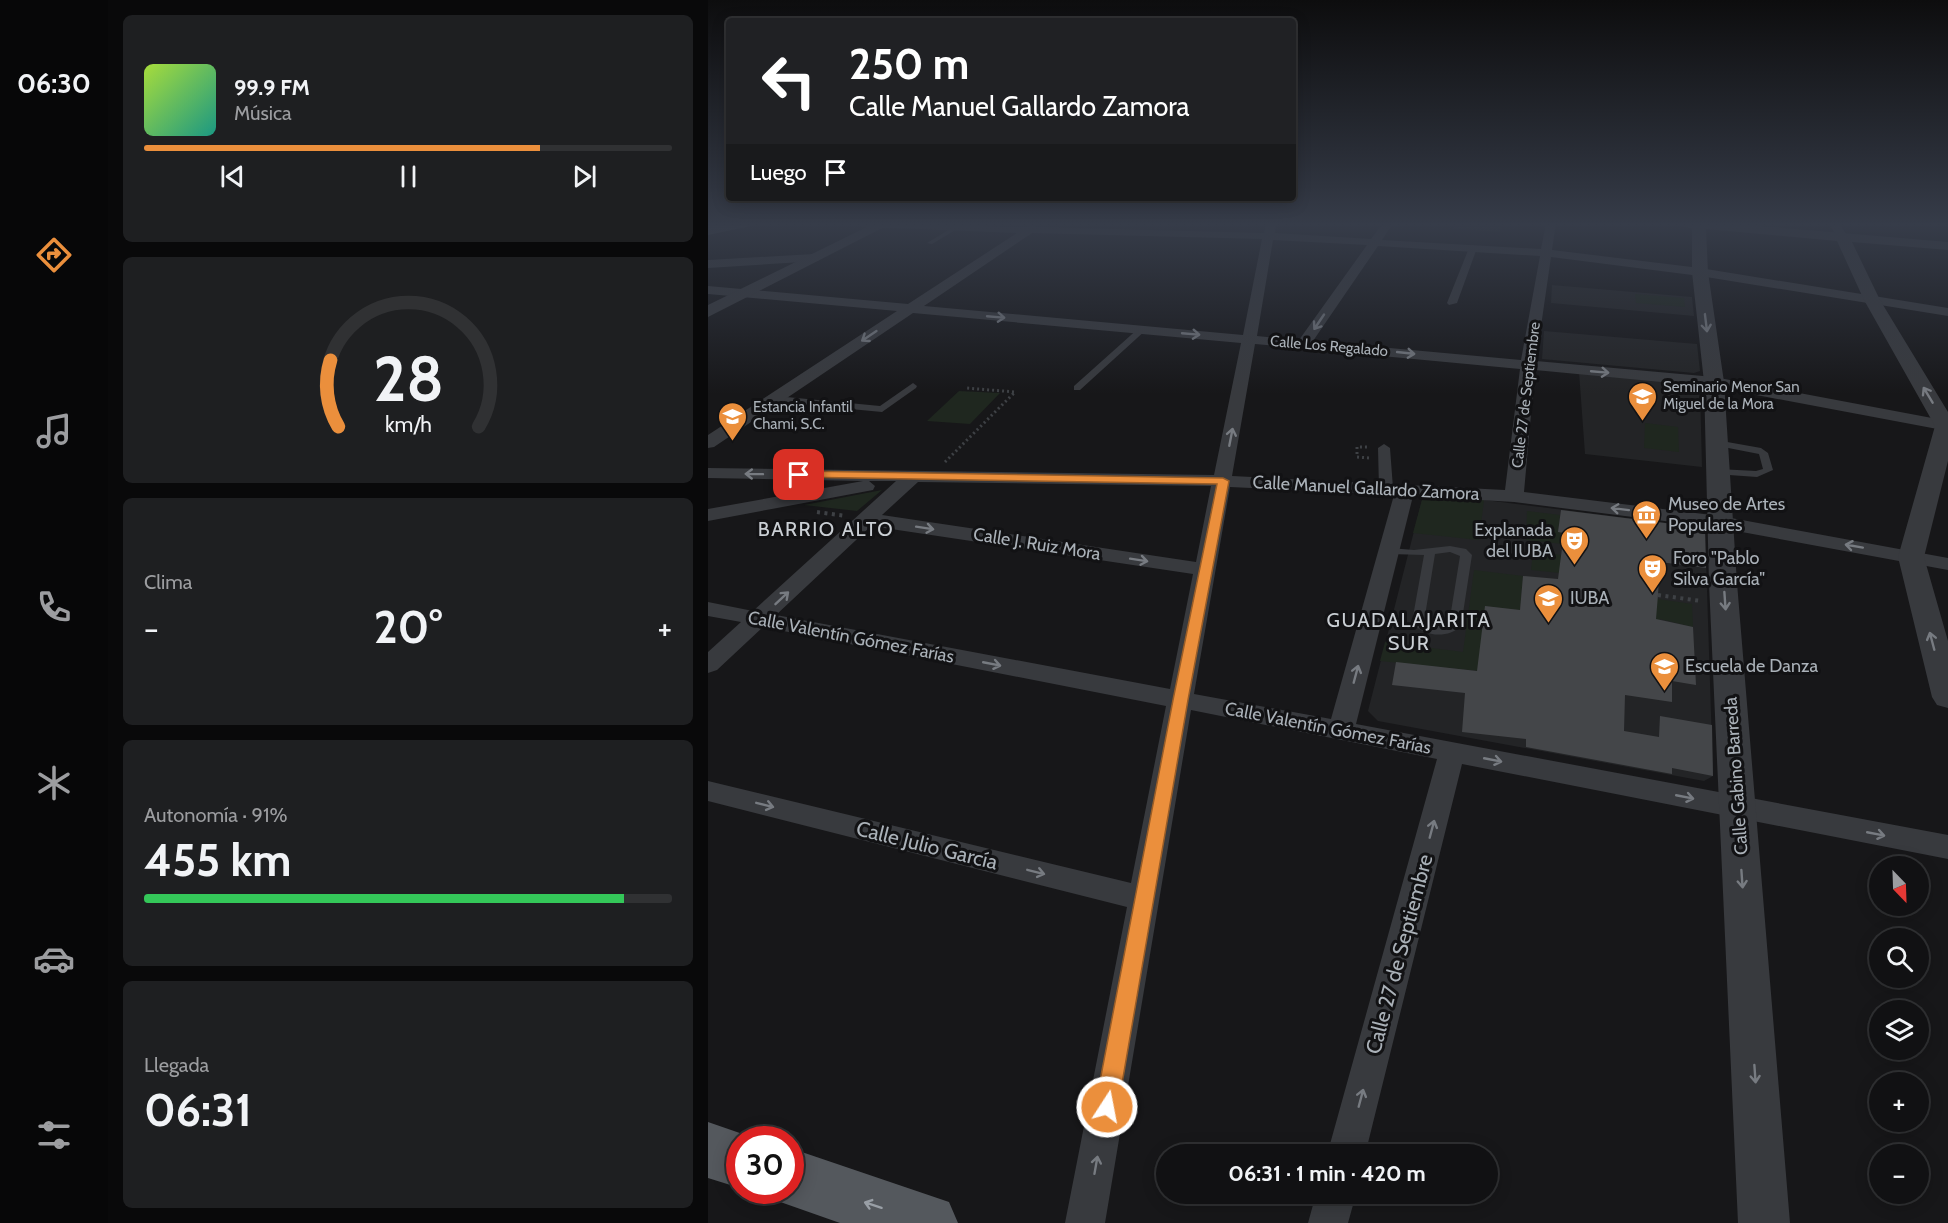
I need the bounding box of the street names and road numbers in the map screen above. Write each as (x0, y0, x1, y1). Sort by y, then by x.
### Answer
street label: Calle 27 de Septiembre (1508, 321, 1544, 469)
street label: Calle Los Regalado (1269, 332, 1389, 360)
street label: Calle Manuel Gallardo Zamora (1252, 471, 1480, 505)
street label: Calle J. Ruiz Mora (972, 523, 1103, 565)
street label: Calle Valentín Gómez Farías (746, 606, 956, 668)
street label: Calle Gabino Barreda (1719, 696, 1752, 856)
street label: Calle Valentín Gómez Farías (1223, 697, 1433, 759)
street label: Calle Julio García (854, 815, 1000, 875)
street label: Calle 27 de Septiembre (1360, 851, 1438, 1057)

